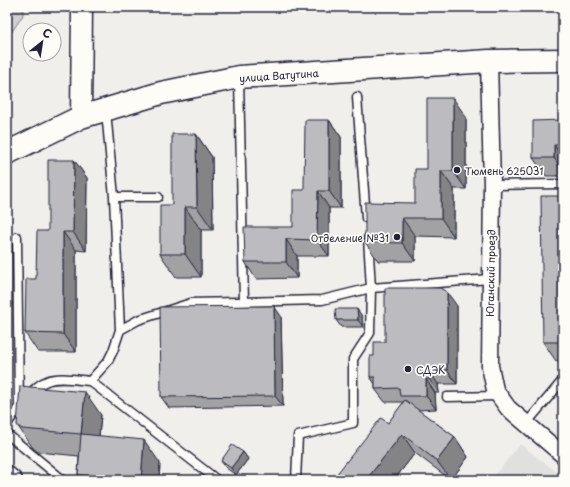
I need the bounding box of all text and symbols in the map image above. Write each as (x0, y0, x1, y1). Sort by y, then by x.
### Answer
north arrow (22, 22, 62, 62)
text: С (39, 23, 55, 42)
street label: улица Ватутина (239, 65, 320, 86)
place label: Тюмень 625031 (465, 163, 543, 178)
marker: Тюмень 625031 (452, 165, 462, 175)
street label: Юганский проезд (482, 229, 498, 317)
place label: Отделение №31 (311, 230, 389, 245)
marker: Отделение №31 (392, 232, 402, 242)
place label: СДЭК (416, 362, 445, 377)
marker: СДЭК (403, 364, 413, 374)

